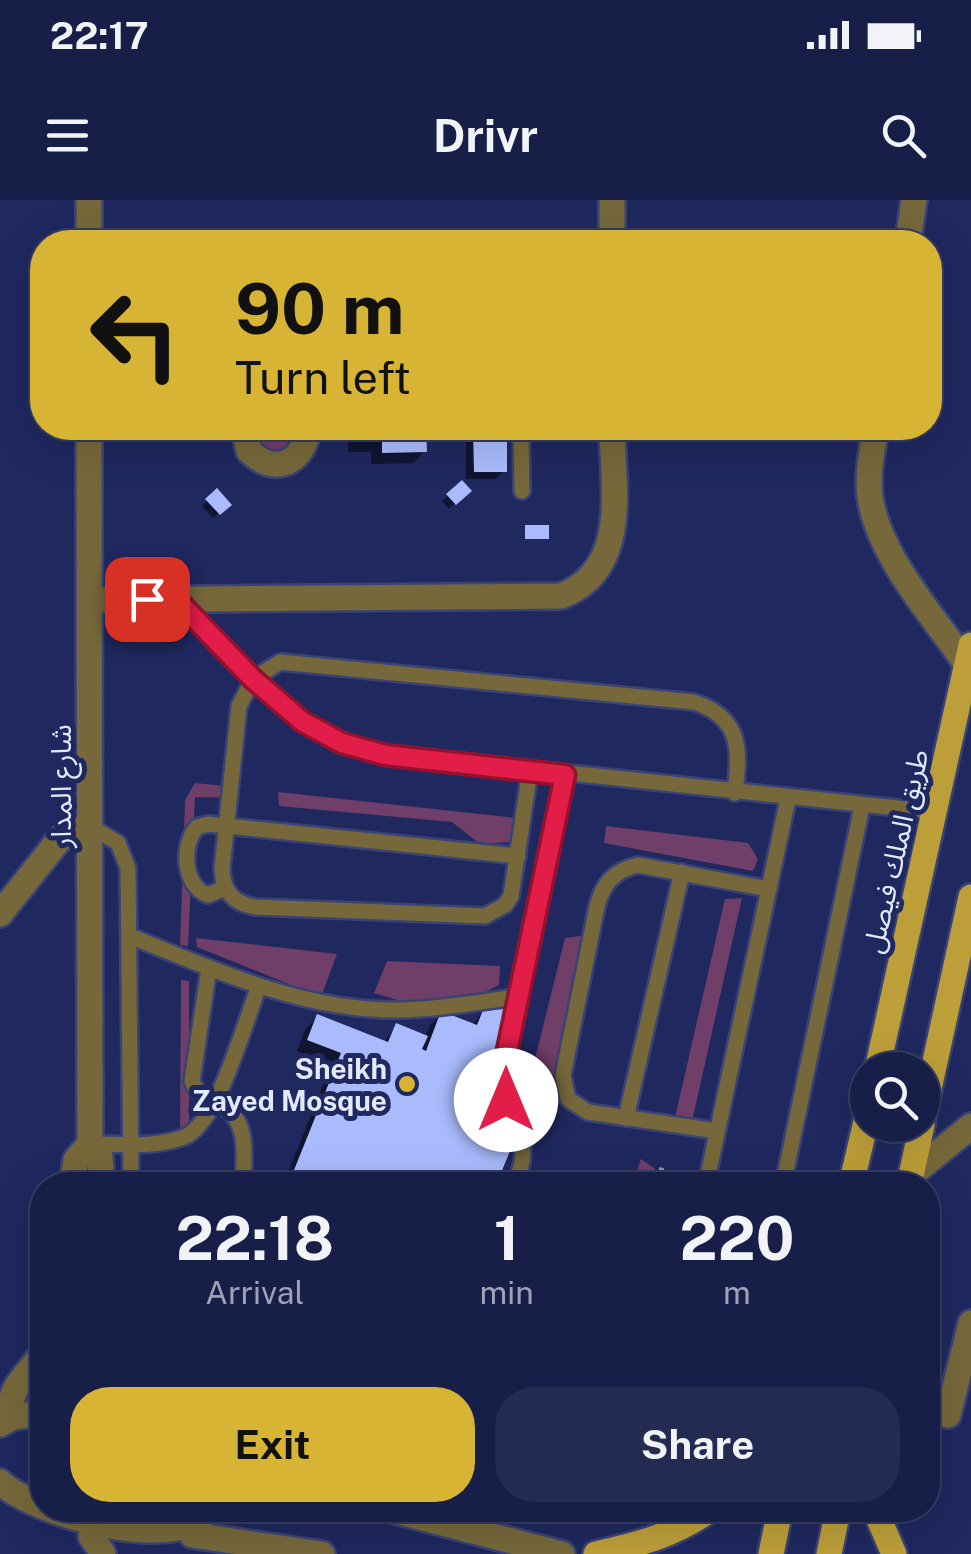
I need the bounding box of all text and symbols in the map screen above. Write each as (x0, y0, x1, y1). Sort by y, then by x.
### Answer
text: 22:17 (50, 13, 149, 58)
icon: menu (40, 108, 95, 163)
icon: search (876, 108, 931, 163)
text: Drivr (433, 109, 538, 162)
text: 90 m (235, 267, 405, 350)
icon: left (70, 270, 200, 400)
text: Turn left (235, 351, 411, 404)
pin (105, 557, 190, 642)
icon: arrive (120, 572, 175, 627)
street label: شارع المدار (44, 724, 82, 849)
street label: طريق الملك فيصل (856, 746, 936, 957)
position arrow (454, 1048, 558, 1152)
place label: Sheikh Zayed Mosque (192, 1052, 387, 1117)
map controls (850, 1052, 940, 1142)
button: search (850, 1052, 940, 1142)
marker: Sheikh Zayed Mosque (396, 1073, 418, 1095)
text: 22:18 (176, 1203, 334, 1274)
text: 1 (494, 1203, 520, 1274)
text: 220 (679, 1203, 794, 1274)
text: Arrival (205, 1274, 304, 1311)
text: min (480, 1274, 534, 1311)
text: m (723, 1274, 751, 1311)
button: Exit (70, 1387, 475, 1502)
button: Share (495, 1387, 900, 1502)

